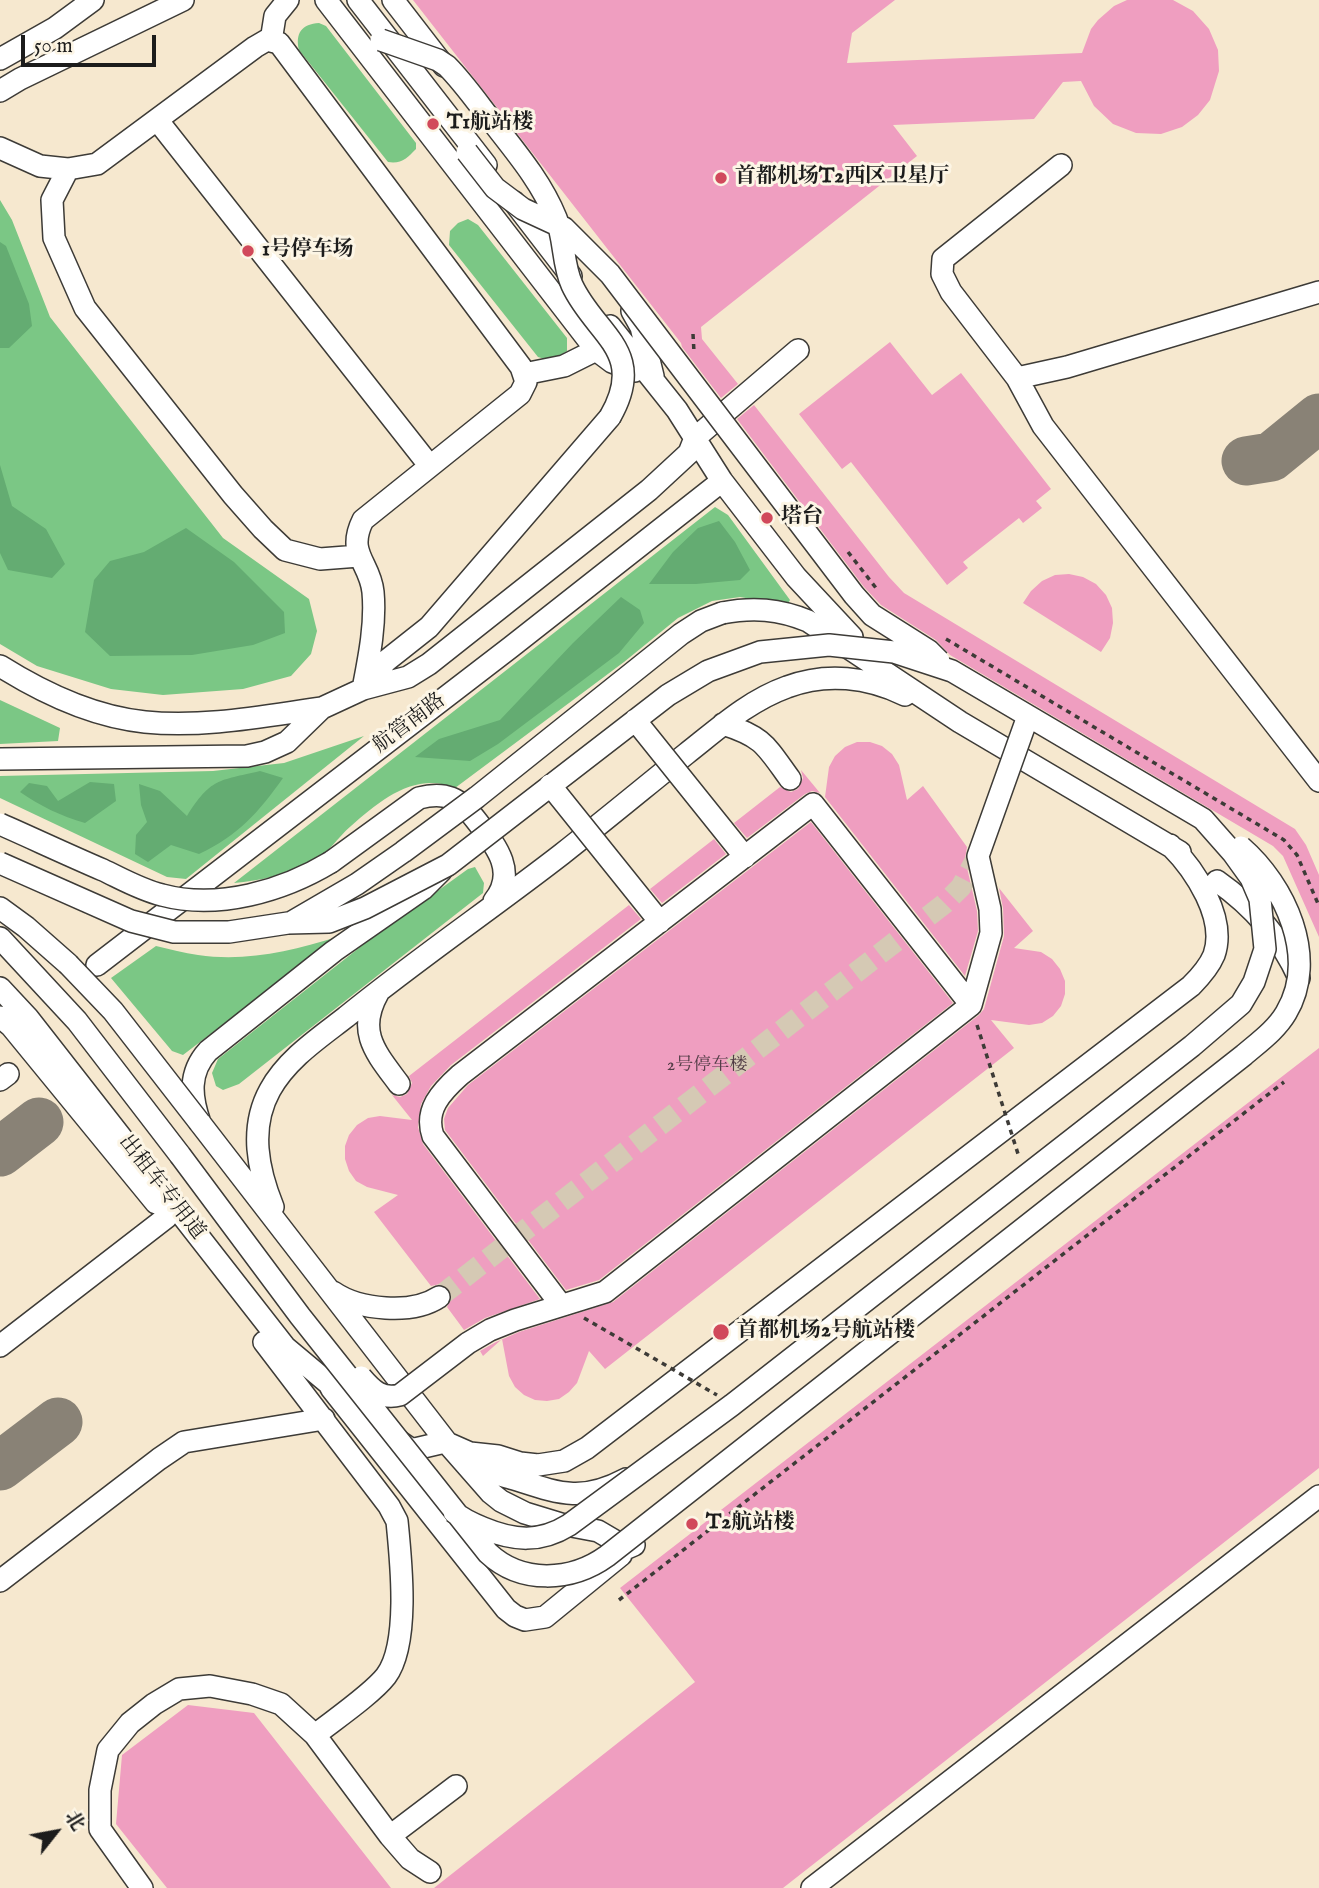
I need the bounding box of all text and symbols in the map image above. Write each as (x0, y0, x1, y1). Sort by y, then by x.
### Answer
scale bar (24, 21, 159, 65)
text: 50 m (34, 33, 73, 60)
place label: T1航站楼 (447, 111, 533, 137)
marker: T1航站楼 (425, 116, 441, 132)
place label: 首都机场T2西区卫星厅 (735, 165, 949, 191)
marker: 首都机场T2西区卫星厅 (713, 170, 729, 186)
place label: 1号停车场 (262, 238, 354, 264)
marker: 1号停车场 (240, 243, 256, 259)
place label: 塔台 (781, 505, 823, 531)
marker: 塔台 (759, 510, 775, 526)
street label: 航管南路 (369, 689, 451, 759)
house number: 2号停车楼 (667, 1055, 747, 1077)
street label: 出租车专用道 (112, 1131, 210, 1245)
place label: 首都机场2号航站楼 (737, 1319, 915, 1345)
marker: 首都机场2号航站楼 (711, 1322, 731, 1342)
place label: T2航站楼 (706, 1511, 794, 1537)
marker: T2航站楼 (684, 1516, 700, 1532)
north arrow (21, 1797, 91, 1867)
text: 北 (59, 1807, 89, 1836)

